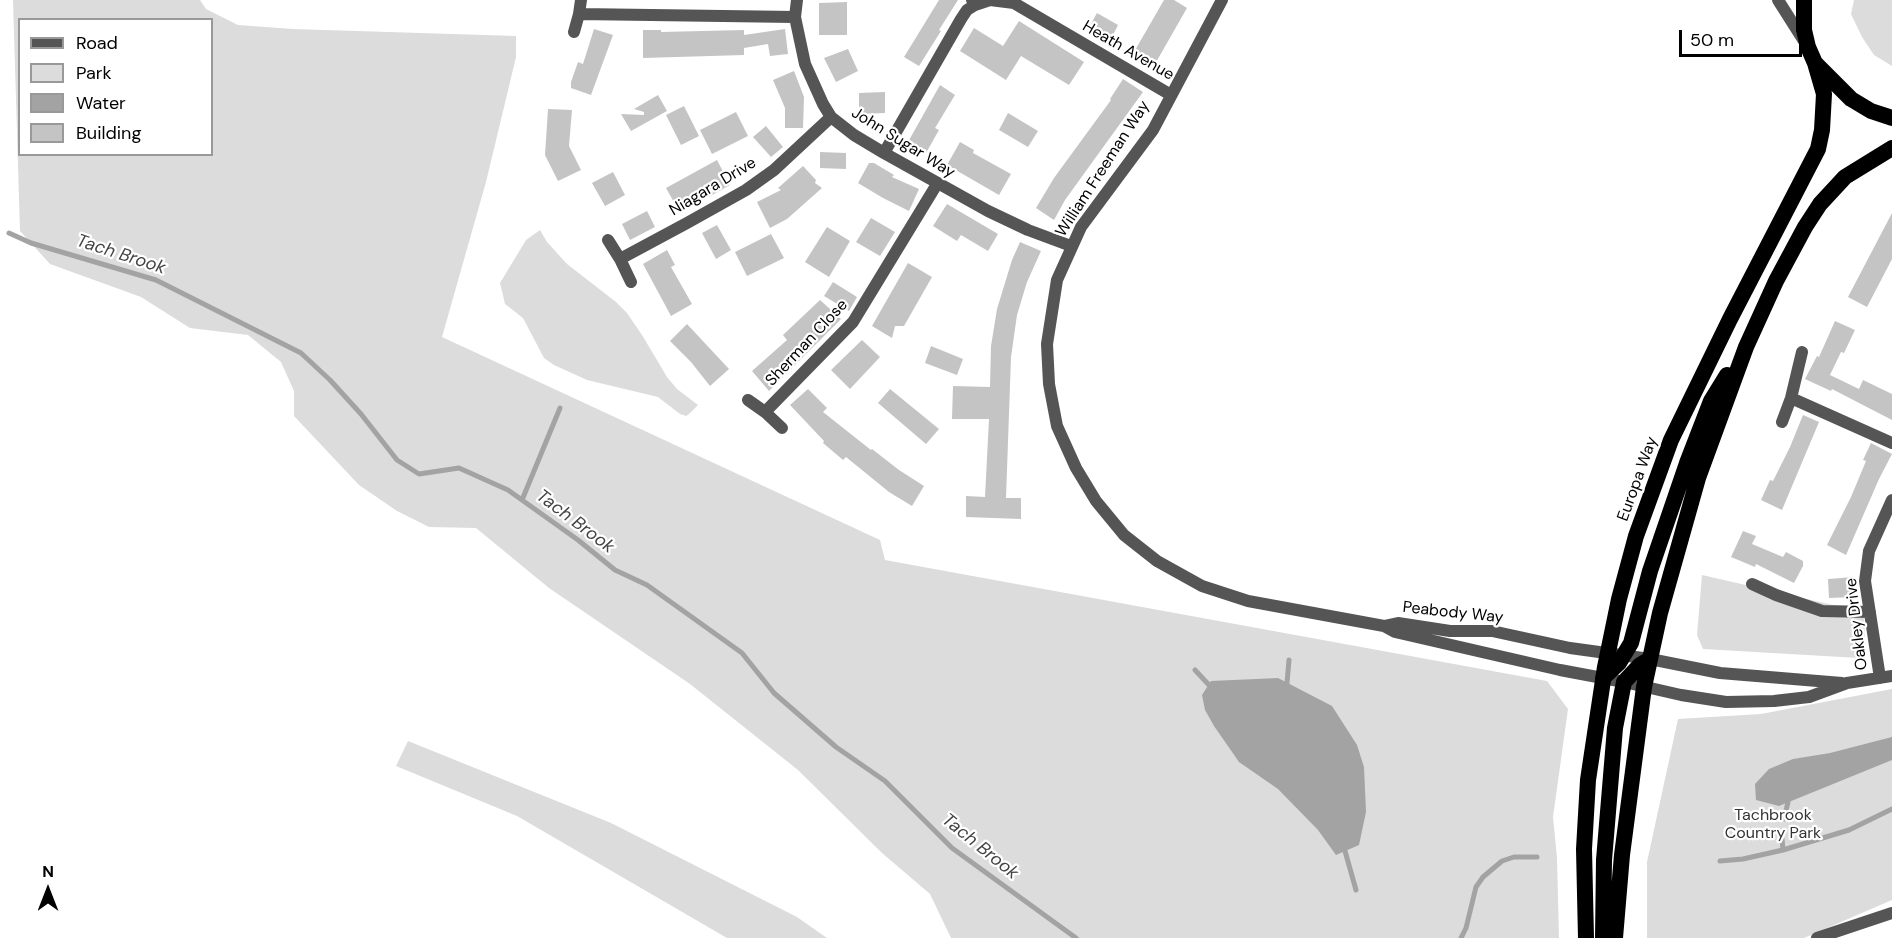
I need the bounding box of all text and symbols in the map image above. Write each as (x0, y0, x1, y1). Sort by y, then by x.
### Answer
street label: Heath Avenue (1079, 17, 1177, 85)
legend (18, 18, 213, 156)
scale bar (1682, 18, 1805, 56)
text: 50 m (1690, 28, 1734, 52)
text: Road (76, 31, 118, 55)
text: Park (76, 61, 112, 85)
text: Water (76, 91, 126, 115)
street label: William Freeman Way (1052, 97, 1154, 241)
street label: John Sugar Way (848, 103, 958, 183)
text: Building (76, 121, 141, 145)
street label: Niagara Drive (666, 154, 760, 220)
water label: Tach Brook (74, 230, 168, 280)
street label: Sherman Close (762, 296, 852, 390)
street label: Europa Way (1614, 434, 1662, 524)
water label: Tach Brook (532, 486, 618, 558)
street label: Oakley Drive (1842, 577, 1872, 671)
street label: Peabody Way (1402, 598, 1504, 628)
park label: Tachbrook Country Park (1725, 806, 1821, 844)
water label: Tach Brook (937, 810, 1023, 884)
north arrow (18, 860, 78, 920)
text: N (42, 861, 54, 882)

